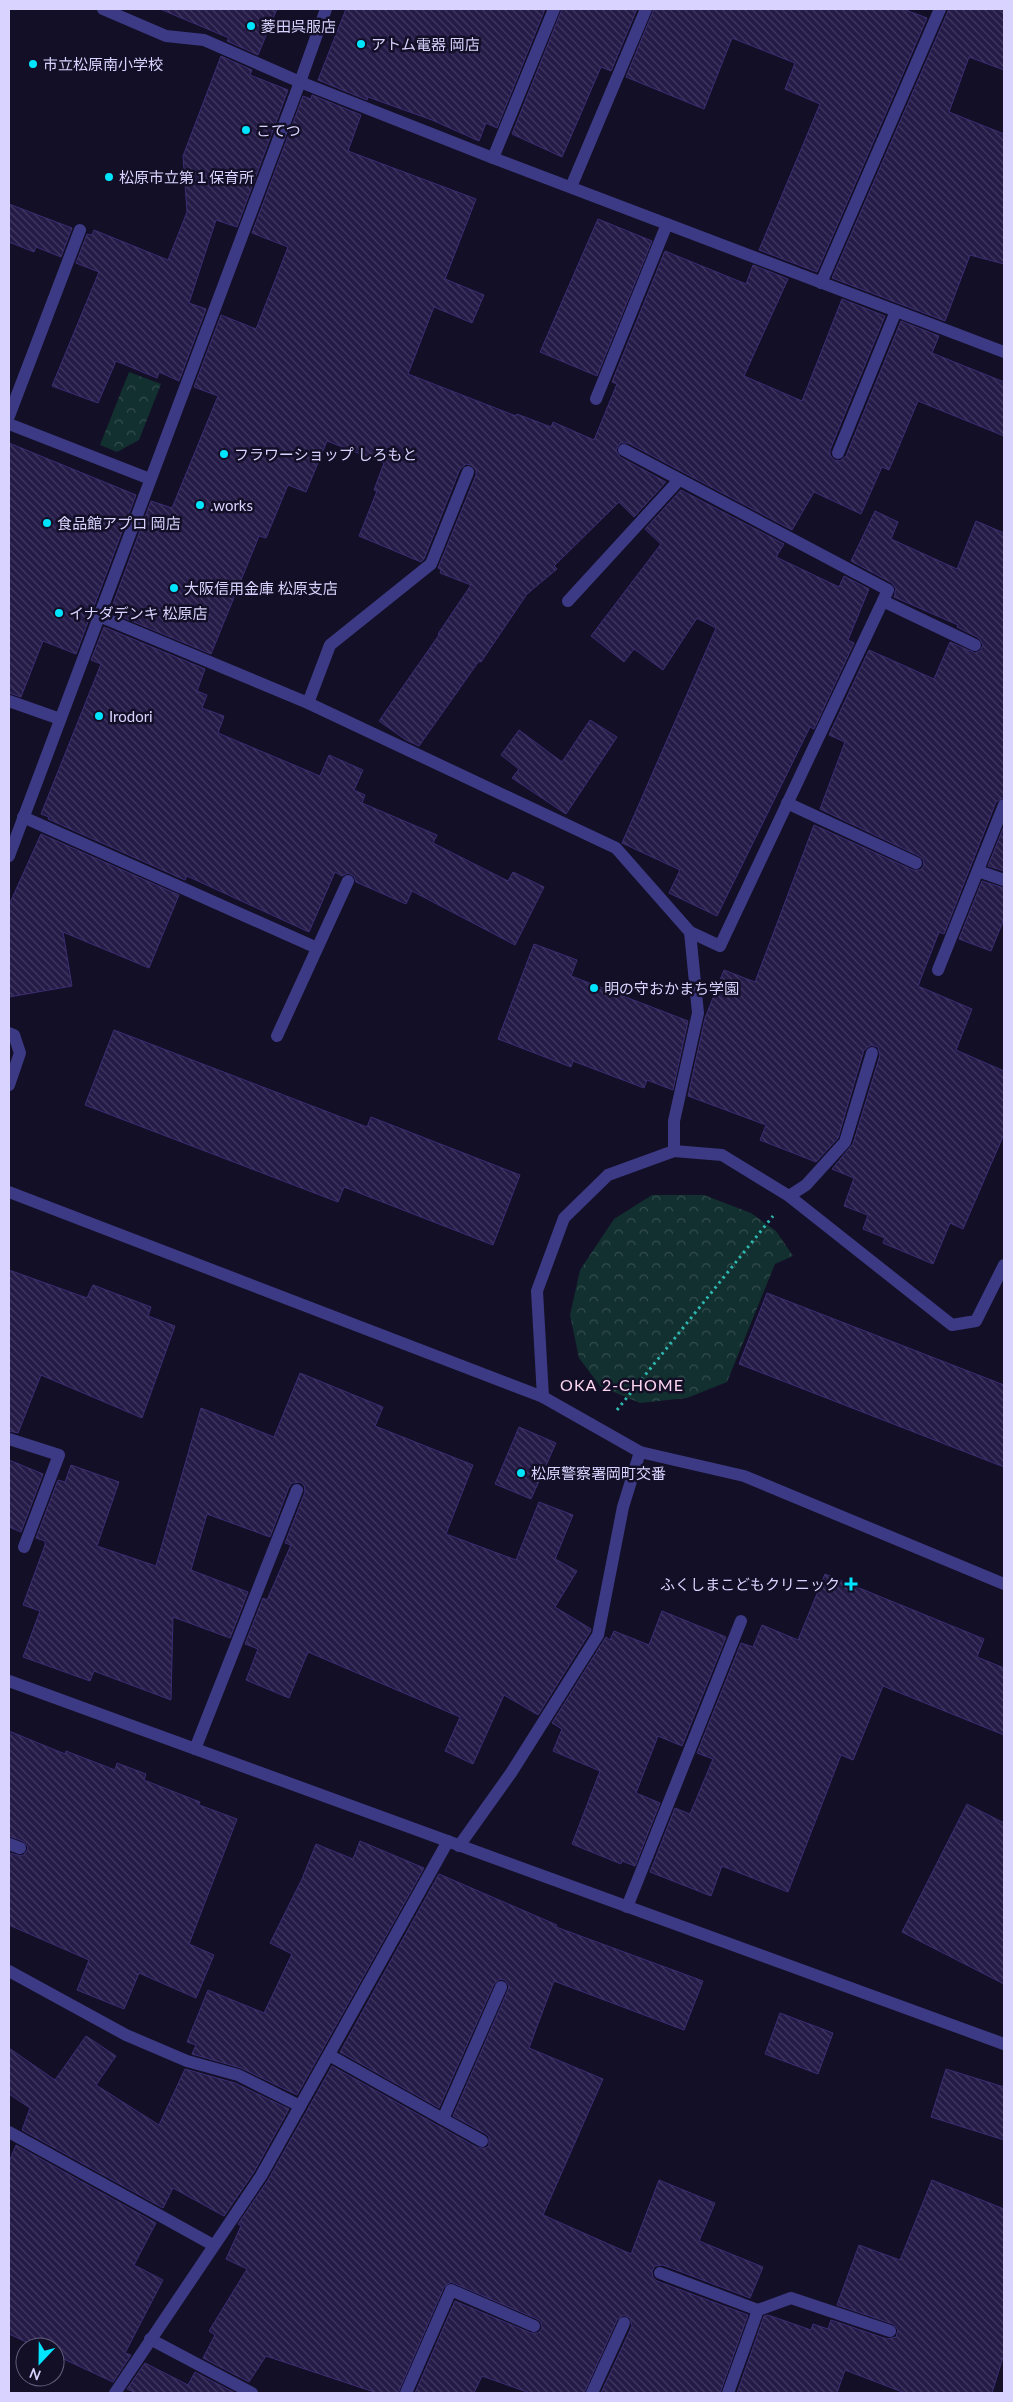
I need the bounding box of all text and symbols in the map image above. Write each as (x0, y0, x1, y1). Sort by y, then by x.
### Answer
place label: 菱田呉服店 (261, 17, 336, 35)
marker: 菱田呉服店 (245, 20, 257, 32)
place label: アトム電器 岡店 (371, 35, 480, 53)
marker: アトム電器 岡店 (355, 38, 367, 50)
place label: 市立松原南小学校 (43, 55, 163, 73)
marker: 市立松原南小学校 (27, 58, 39, 70)
place label: こてつ (256, 121, 301, 139)
marker: こてつ (240, 124, 252, 136)
place label: 松原市立第１保育所 (119, 168, 254, 186)
marker: 松原市立第１保育所 (103, 171, 115, 183)
place label: フラワーショップ しろもと (234, 445, 417, 463)
marker: フラワーショップ しろもと (218, 448, 230, 460)
place label: .works (210, 496, 253, 514)
marker: .works (194, 499, 206, 511)
place label: 食品館アプロ 岡店 (57, 514, 181, 532)
marker: 食品館アプロ 岡店 (41, 517, 53, 529)
place label: 大阪信用金庫 松原支店 (184, 579, 338, 597)
marker: 大阪信用金庫 松原支店 (168, 582, 180, 594)
place label: イナダデンキ 松原店 (69, 604, 208, 622)
marker: イナダデンキ 松原店 (53, 607, 65, 619)
place label: Irodori (109, 707, 153, 725)
marker: Irodori (93, 710, 105, 722)
place label: 明の守おかまち学園 (604, 979, 739, 997)
marker: 明の守おかまち学園 (588, 982, 600, 994)
district label: OKA 2-CHOME (560, 1375, 684, 1394)
place label: 松原警察署岡町交番 (531, 1464, 666, 1482)
marker: 松原警察署岡町交番 (515, 1467, 527, 1479)
place label: ふくしまこどもクリニック (660, 1575, 840, 1593)
marker: ふくしまこどもクリニック (844, 1577, 858, 1591)
north arrow (15, 2337, 65, 2387)
text: N (27, 2365, 43, 2384)

